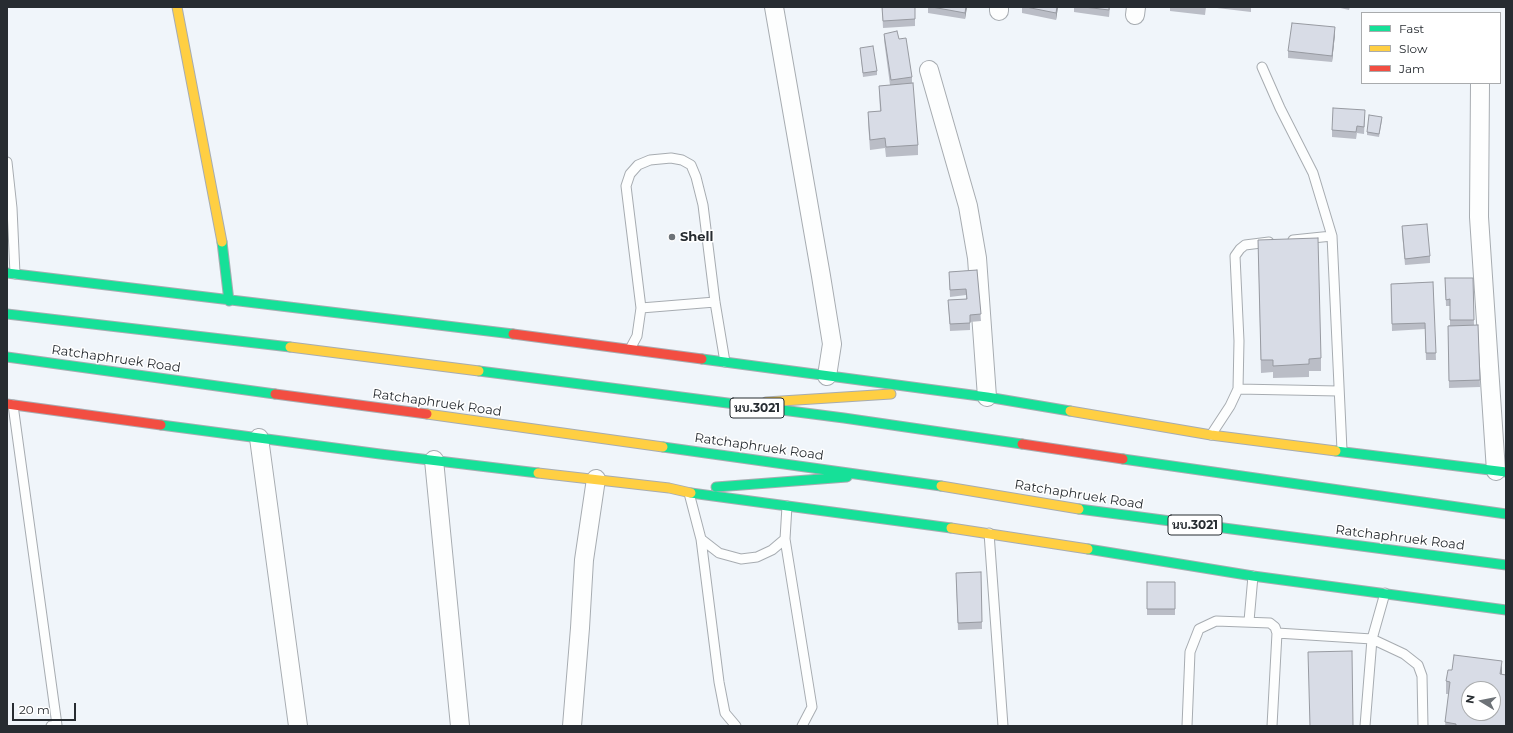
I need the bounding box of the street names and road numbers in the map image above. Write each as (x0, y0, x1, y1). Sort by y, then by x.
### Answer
street label: Ratchaphruek Road (50, 342, 182, 376)
street label: Ratchaphruek Road (371, 386, 503, 420)
road number: นบ.3021 (730, 398, 784, 418)
street label: Ratchaphruek Road (693, 430, 825, 464)
street label: Ratchaphruek Road (1013, 477, 1145, 513)
road number: นบ.3021 (1168, 515, 1222, 535)
street label: Ratchaphruek Road (1334, 522, 1466, 554)

